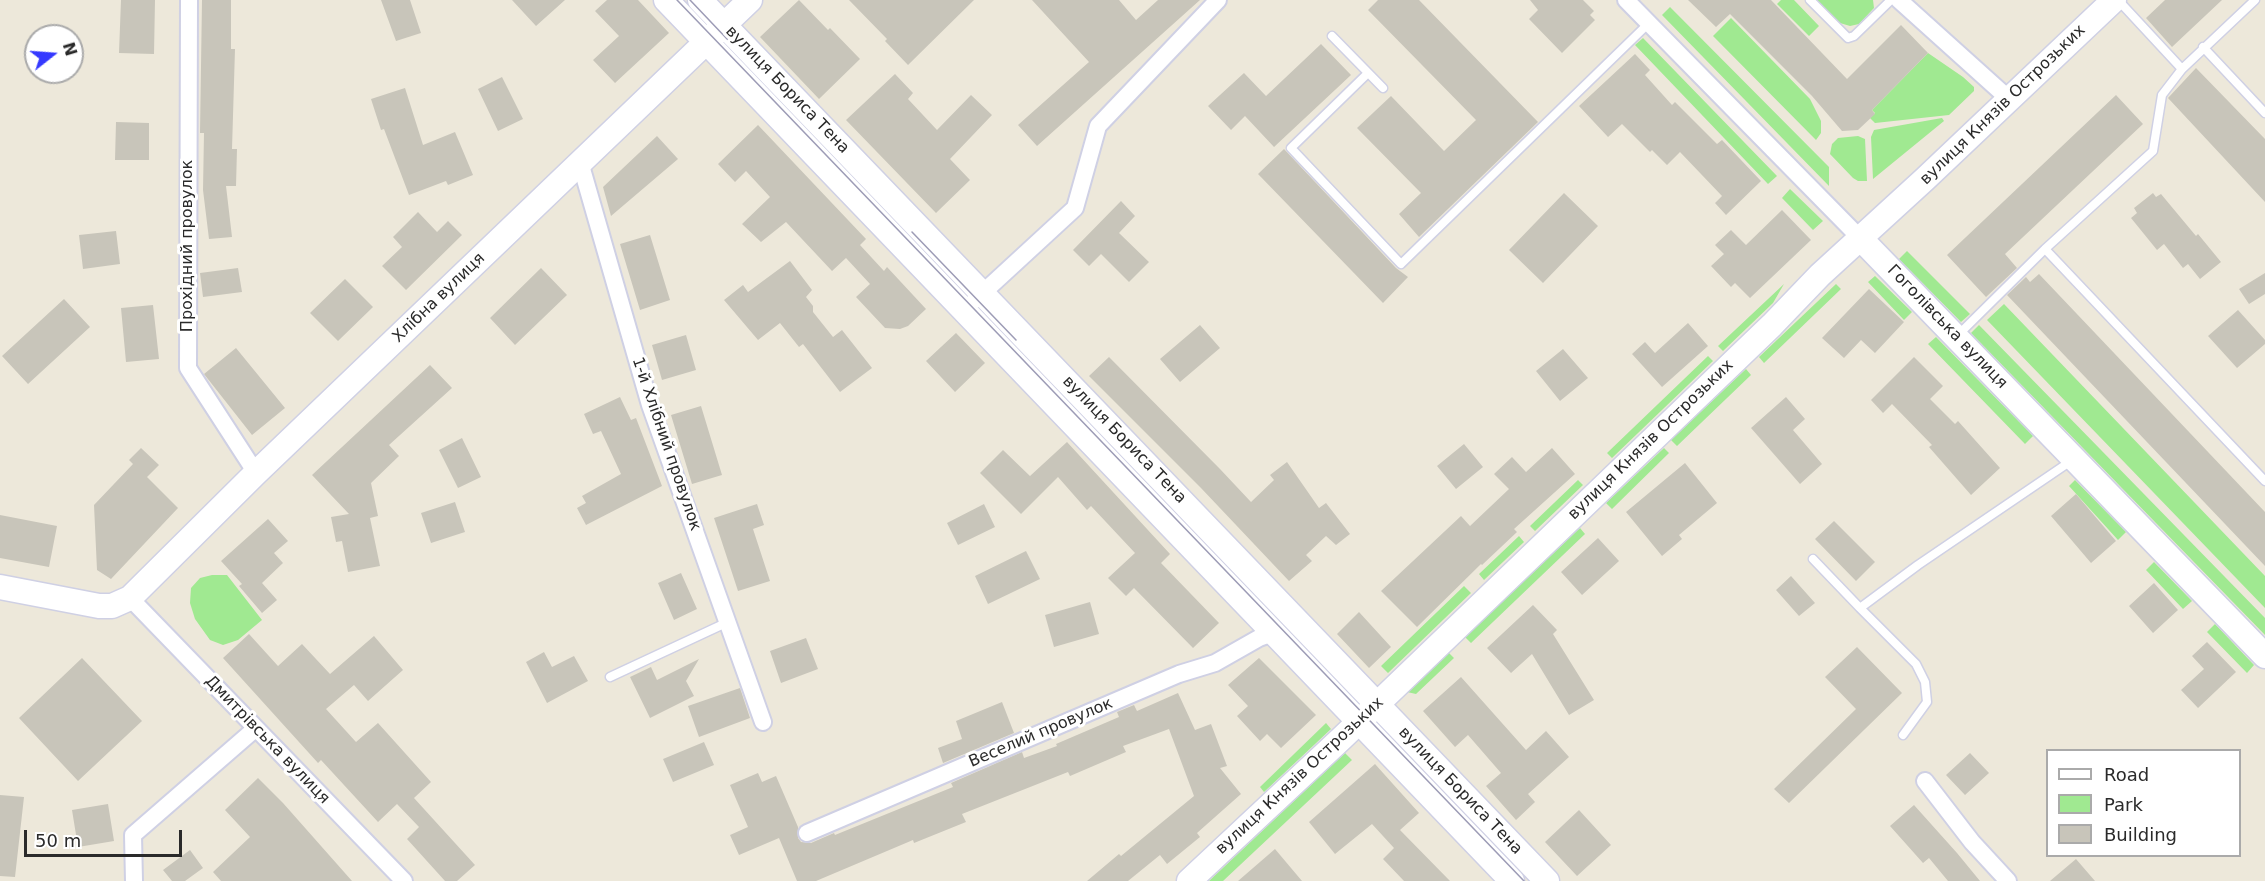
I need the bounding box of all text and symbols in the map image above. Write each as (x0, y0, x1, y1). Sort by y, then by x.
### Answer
street label: вулиця Князів Острозьких (1916, 21, 2090, 189)
street label: вулиця Бориса Тена (721, 22, 853, 158)
north arrow (24, 24, 84, 84)
text: N (59, 40, 81, 58)
street label: Прохідний провулок (178, 160, 198, 332)
street label: Хлібна вулиця (389, 249, 489, 347)
street label: Гоголівська вулиця (1883, 261, 2011, 393)
street label: 1-й Хлібний провулок (627, 355, 705, 533)
street label: вулиця Князів Острозьких (1564, 356, 1738, 524)
street label: вулиця Бориса Тена (1058, 372, 1190, 508)
street label: Дмитрівська вулиця (201, 672, 333, 808)
street label: вулиця Князів Острозьких (1212, 693, 1388, 859)
street label: Веселий провулок (966, 694, 1116, 772)
street label: вулиця Бориса Тена (1394, 723, 1526, 859)
legend (2046, 749, 2241, 857)
text: Road (2104, 764, 2149, 785)
text: Park (2104, 794, 2143, 815)
scale bar (27, 818, 184, 856)
text: Building (2104, 824, 2177, 845)
text: 50 m (35, 830, 81, 851)

